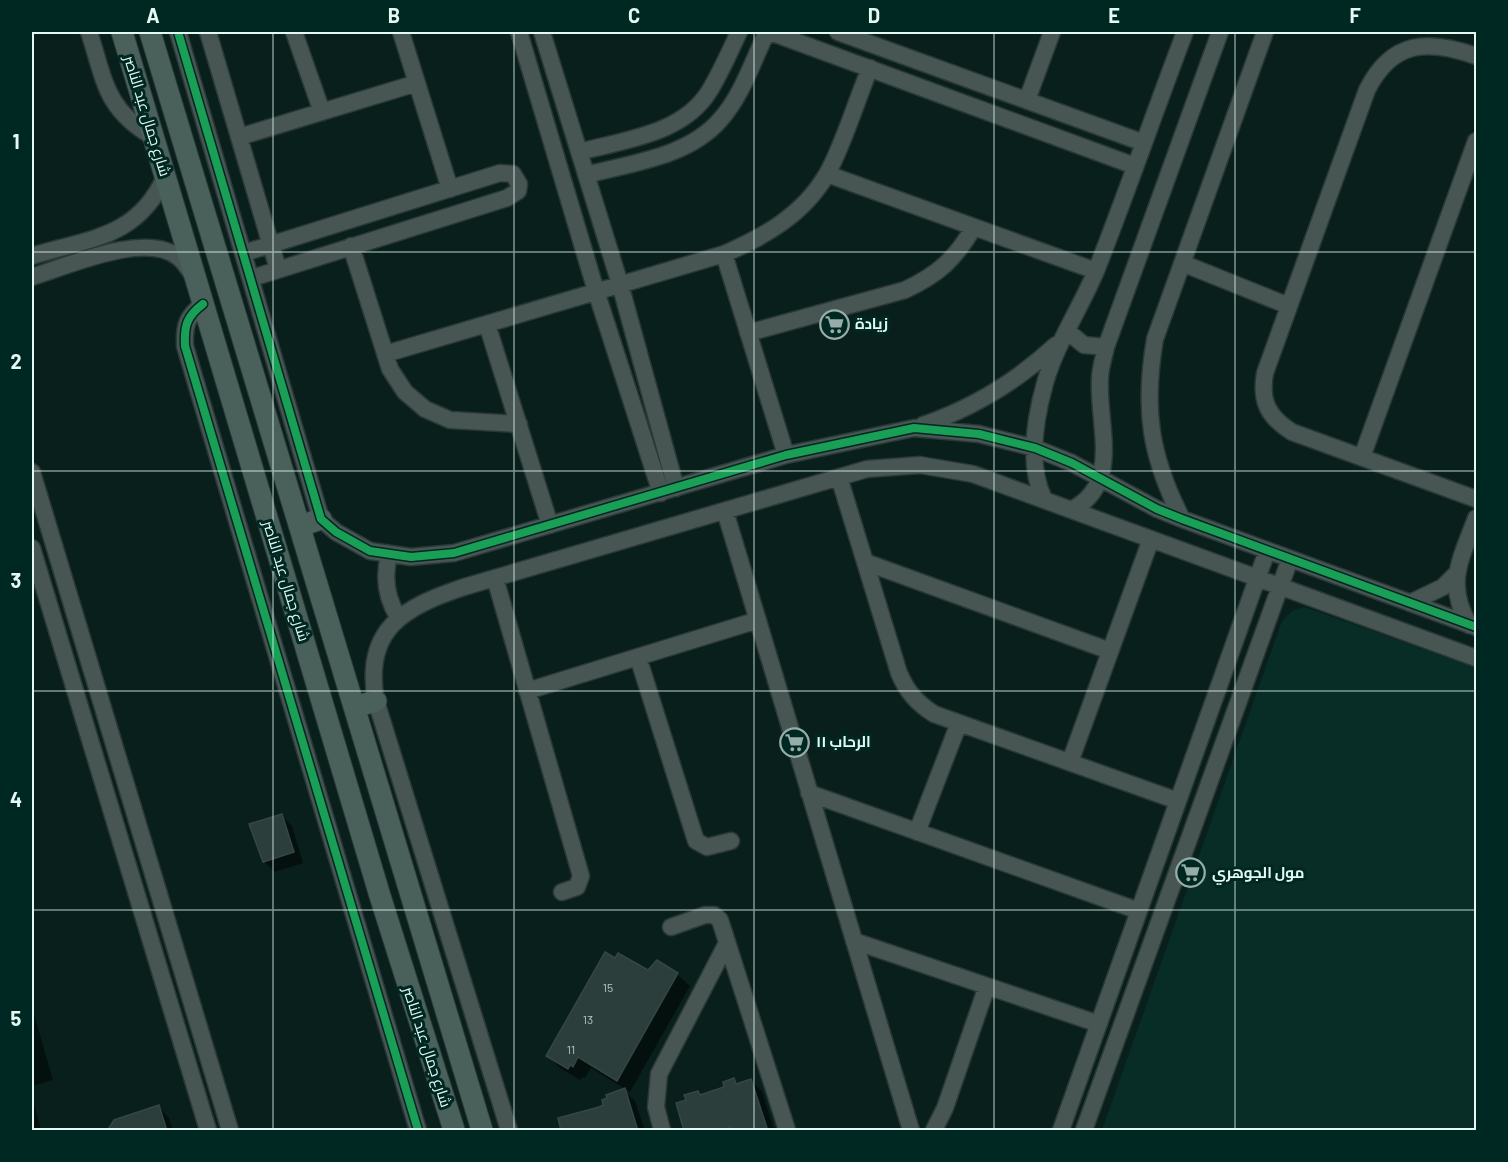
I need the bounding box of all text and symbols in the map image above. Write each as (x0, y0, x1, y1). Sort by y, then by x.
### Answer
text: A (146, 3, 160, 27)
text: B (388, 3, 400, 27)
text: C (628, 3, 640, 27)
text: D (868, 3, 880, 27)
text: E (1108, 3, 1120, 27)
text: F (1349, 3, 1361, 27)
street label: شارع جمال عبد الناصر (118, 52, 175, 179)
text: 1 (12, 129, 20, 153)
supermarket icon: زيادة (818, 308, 850, 340)
place label: زيادة (855, 314, 888, 332)
text: 2 (10, 349, 22, 373)
street label: شارع جمال عبد الناصر (257, 517, 314, 644)
text: 3 (11, 568, 21, 592)
supermarket icon: الرحاب ١١ (779, 726, 811, 758)
place label: الرحاب ١١ (816, 732, 871, 751)
text: 4 (10, 787, 22, 811)
supermarket icon: مول الجوهري (1175, 857, 1207, 889)
place label: مول الجوهري (1212, 863, 1305, 885)
house number: 15 (603, 980, 613, 994)
street label: شارع جمال عبد الناصر (397, 983, 456, 1110)
text: 5 (11, 1006, 22, 1030)
house number: 13 (583, 1012, 593, 1026)
house number: 11 (567, 1042, 575, 1056)

